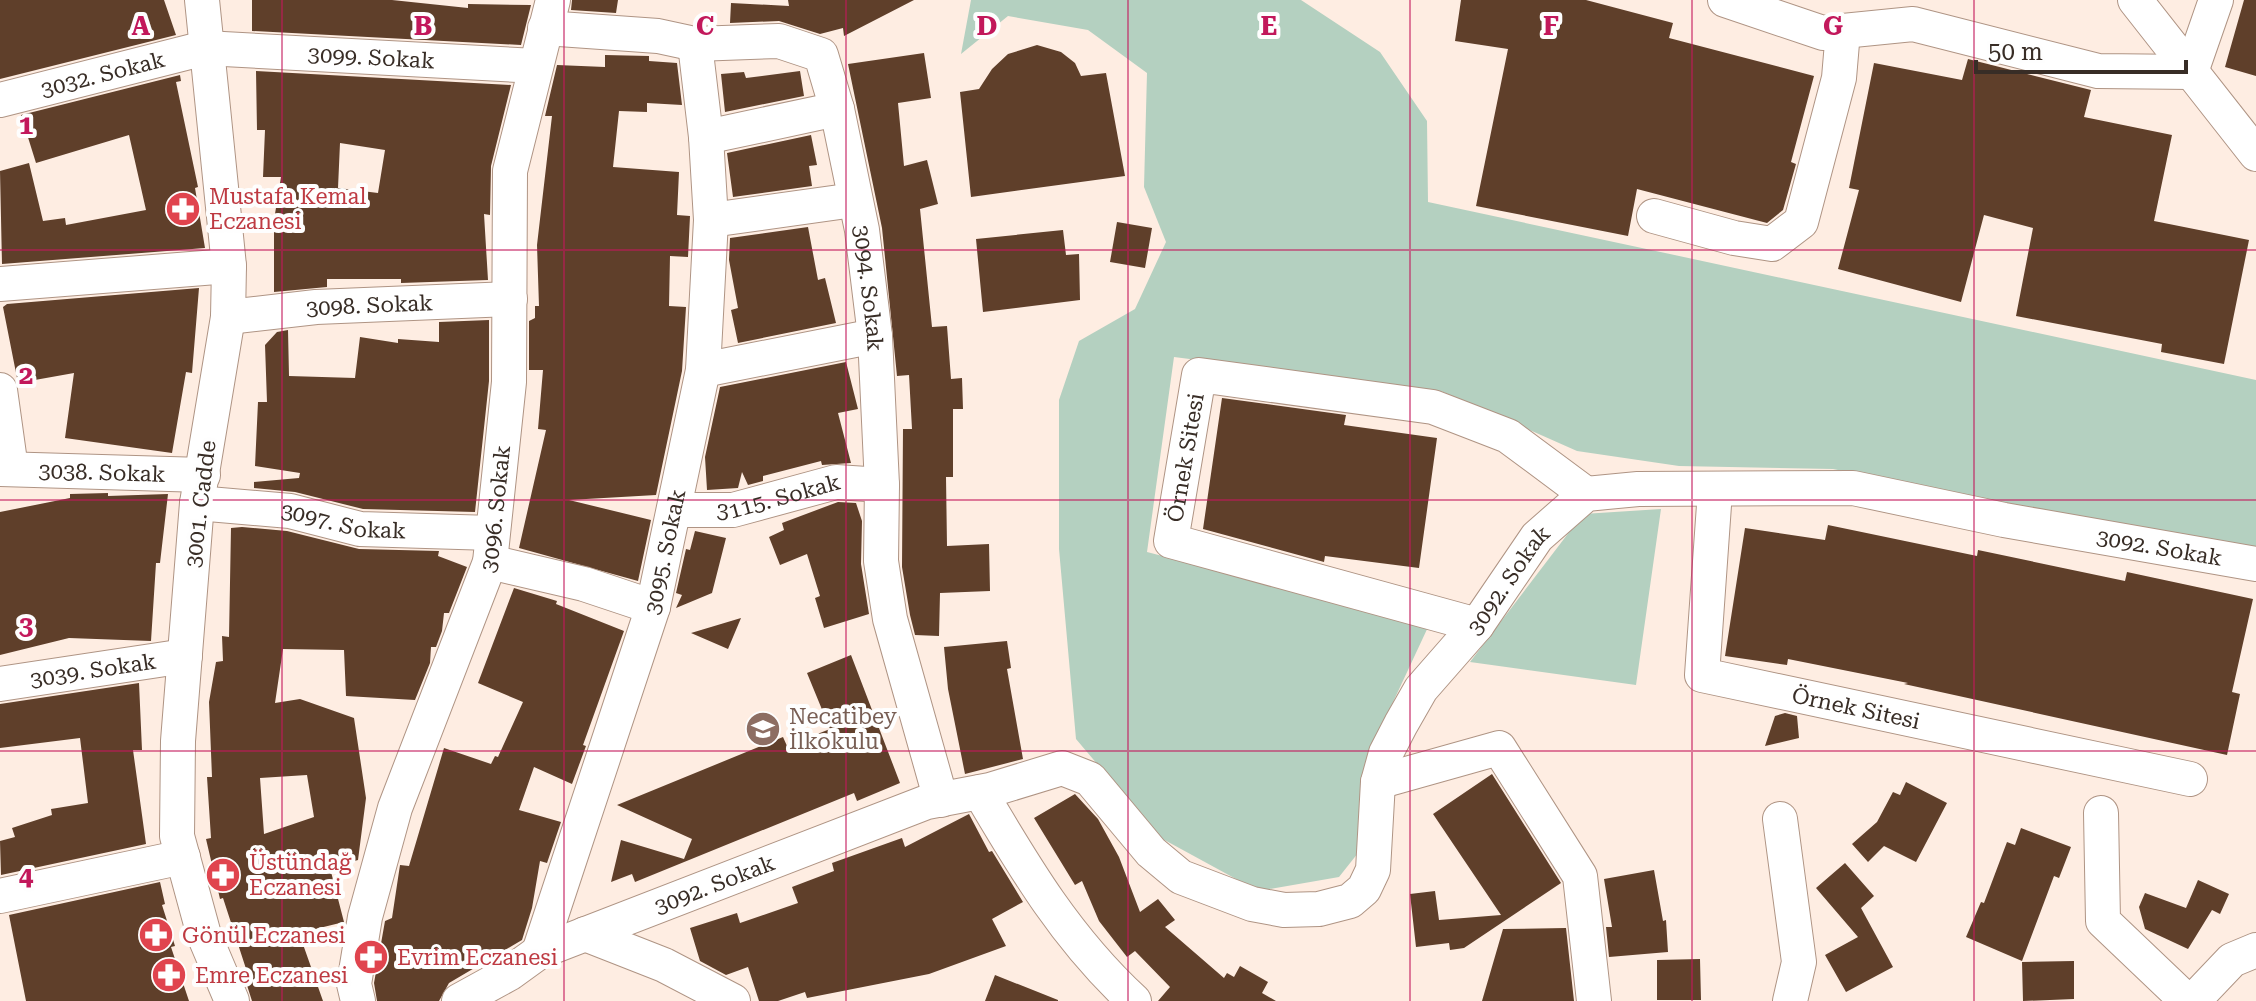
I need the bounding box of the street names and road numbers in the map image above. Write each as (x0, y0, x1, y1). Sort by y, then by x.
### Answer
street label: 3099. Sokak (307, 42, 435, 73)
street label: 3032. Sokak (38, 47, 168, 102)
street label: 3094. Sokak (848, 224, 888, 352)
street label: 3098. Sokak (305, 290, 434, 321)
street label: Örnek Sitesi (1161, 391, 1209, 524)
street label: 3001. Cadde (180, 439, 221, 569)
street label: 3096. Sokak (475, 444, 515, 576)
street label: 3038. Sokak (38, 458, 166, 487)
street label: 3115. Sokak (716, 469, 843, 524)
street label: 3095. Sokak (639, 487, 691, 618)
street label: 3097. Sokak (280, 498, 406, 543)
street label: 3092. Sokak (1462, 520, 1555, 640)
street label: 3092. Sokak (2095, 524, 2224, 571)
street label: 3039. Sokak (28, 649, 158, 692)
street label: Örnek Sitesi (1790, 682, 1922, 734)
street label: 3092. Sokak (651, 850, 778, 919)

